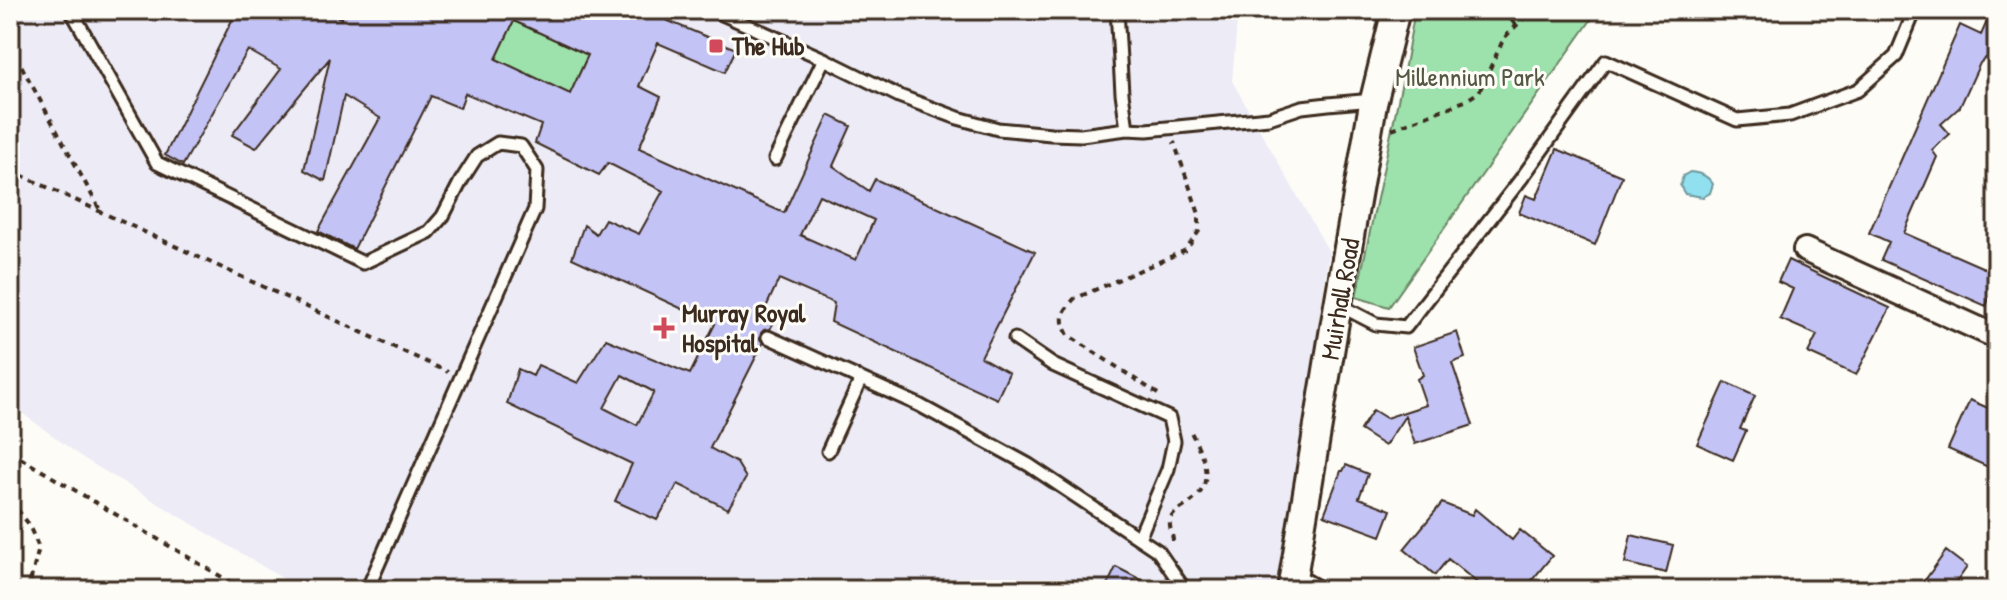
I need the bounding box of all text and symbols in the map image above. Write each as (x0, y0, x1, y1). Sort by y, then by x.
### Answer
place label: The Hub (731, 28, 805, 63)
marker: The Hub (707, 37, 725, 55)
park label: Millennium Park (1395, 59, 1545, 94)
street label: Muirhall Road (1312, 235, 1367, 362)
place label: Murray Royal Hospital (682, 295, 807, 361)
marker: Murray Royal Hospital (653, 317, 675, 339)

